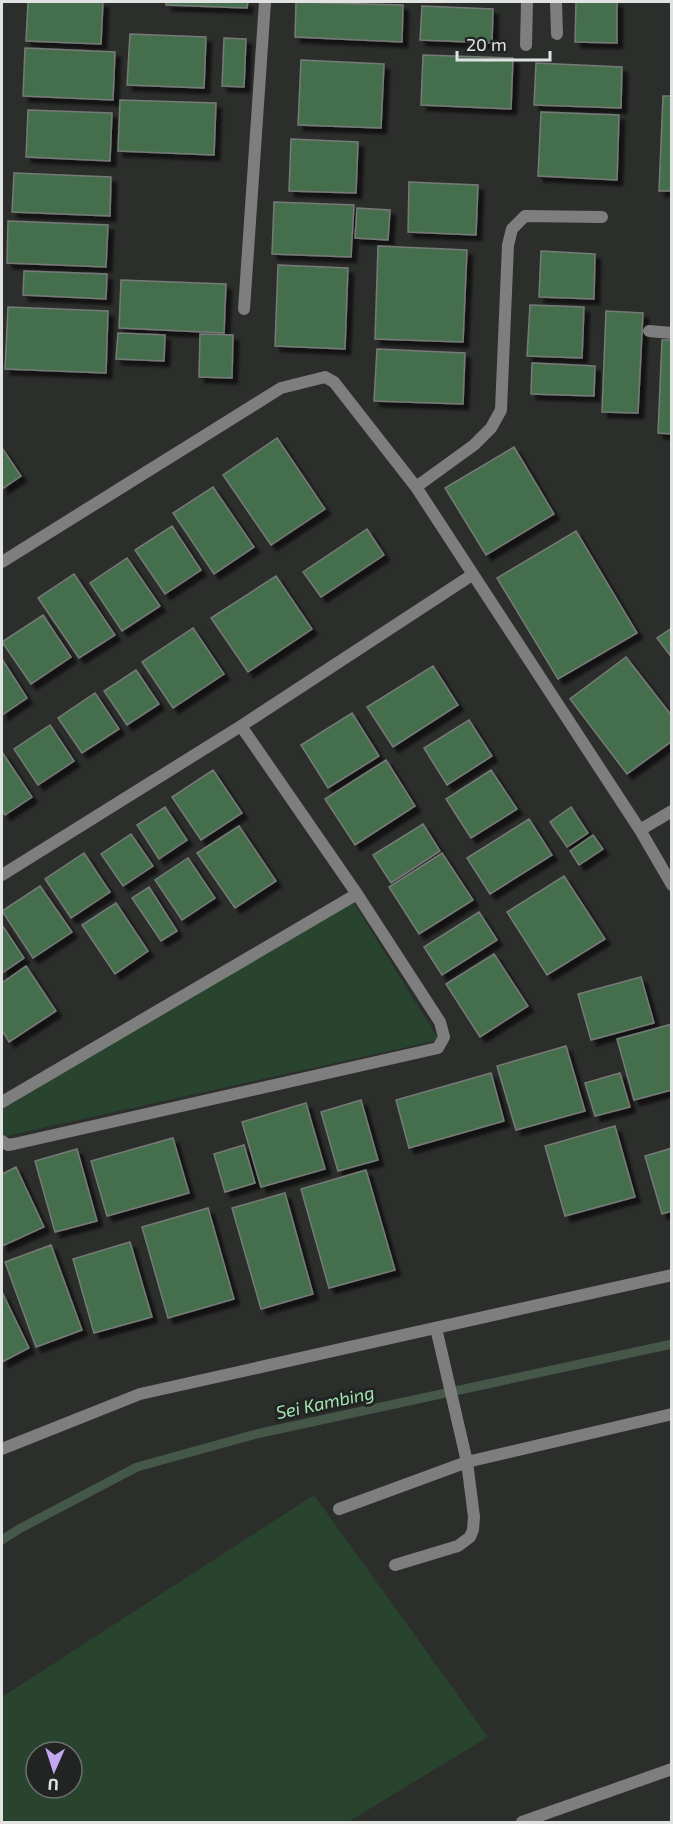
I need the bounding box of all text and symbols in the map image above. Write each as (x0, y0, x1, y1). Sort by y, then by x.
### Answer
scale bar (457, 24, 550, 62)
text: 20 m (466, 33, 507, 55)
water label: Sei Kambing (274, 1381, 376, 1423)
north arrow (24, 1740, 84, 1800)
text: U (47, 1776, 59, 1795)

